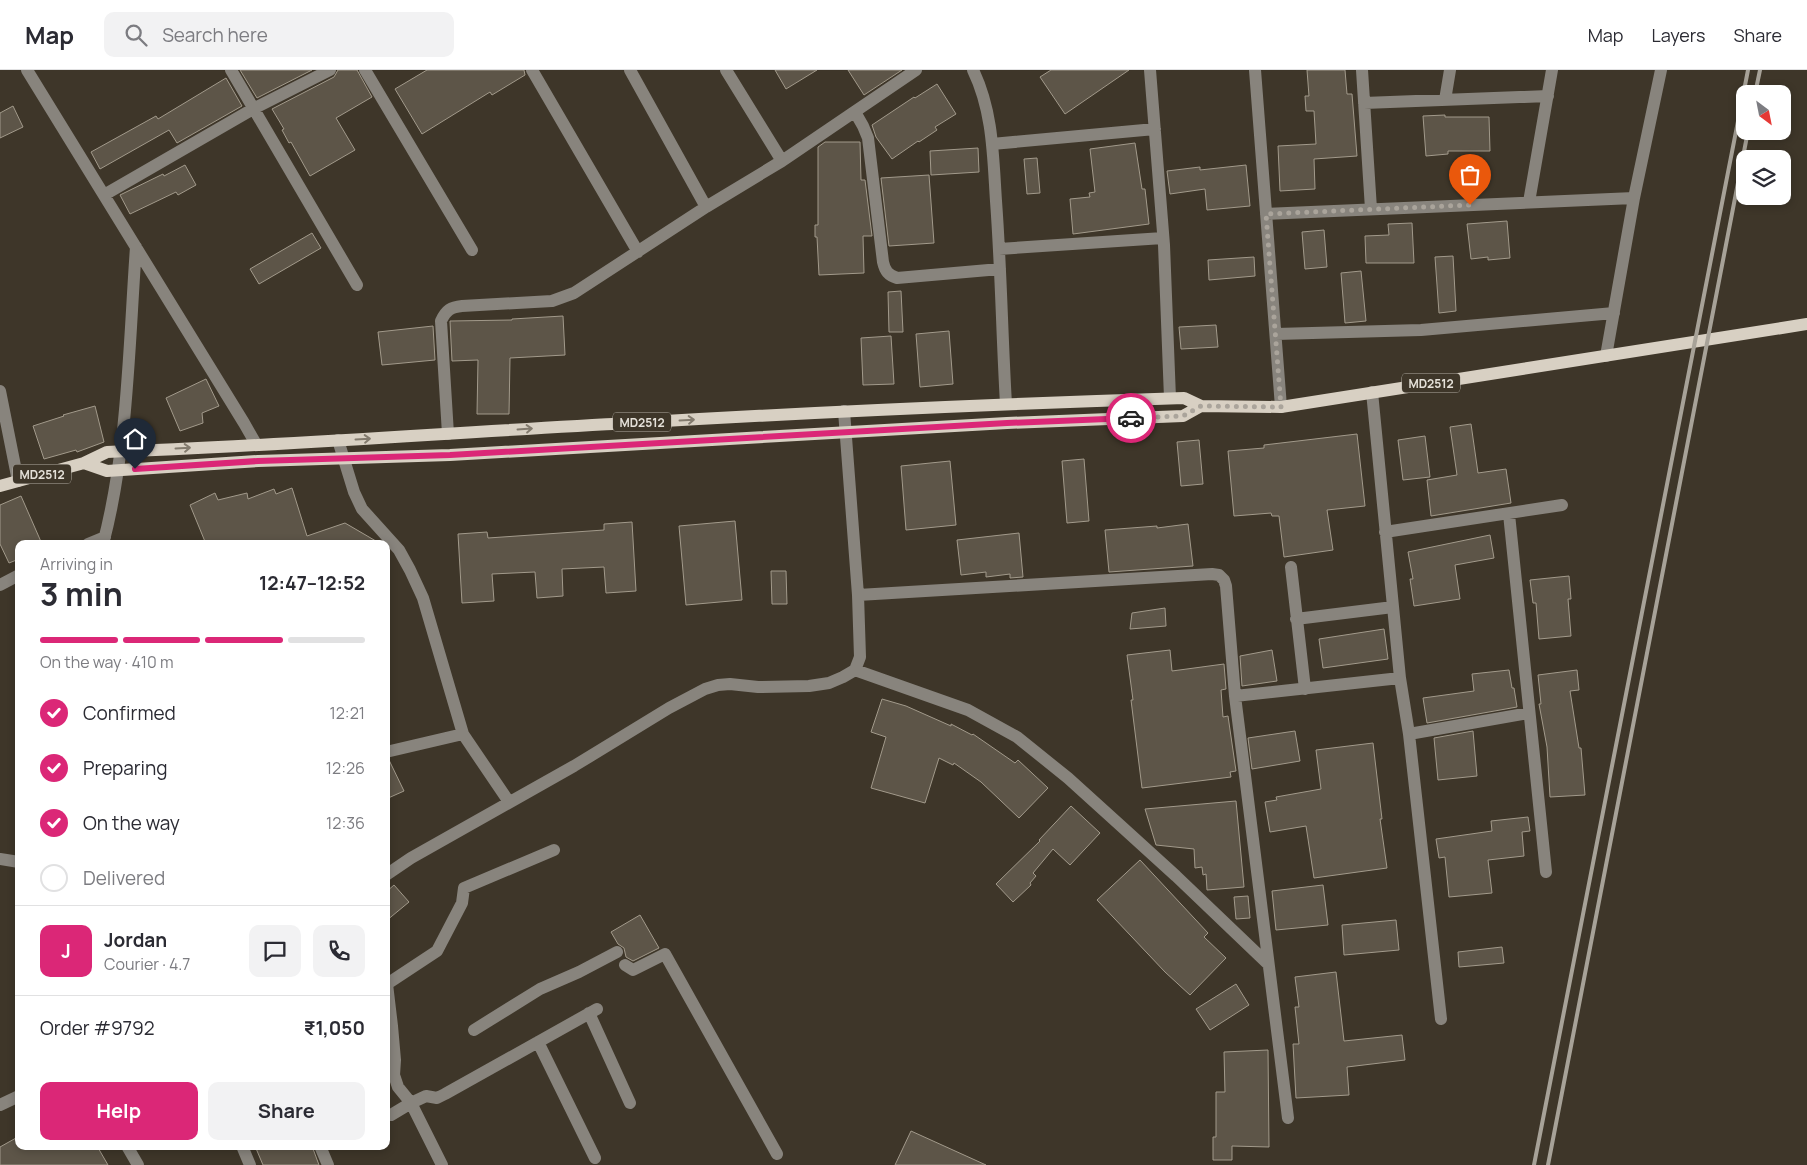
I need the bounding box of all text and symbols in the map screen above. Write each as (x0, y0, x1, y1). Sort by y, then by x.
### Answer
search box (104, 12, 454, 57)
text: Map (25, 18, 74, 51)
icon: search (122, 21, 150, 49)
text: Search here (162, 22, 268, 48)
text: Map (1588, 23, 1623, 47)
text: Layers (1651, 23, 1705, 47)
text: Share (1733, 23, 1782, 47)
north arrow (1736, 85, 1791, 140)
map controls (1736, 85, 1791, 205)
button: layers (1736, 150, 1791, 205)
pin (1449, 154, 1491, 205)
icon: bag (1456, 161, 1484, 189)
road number: MD2512 (1402, 374, 1460, 392)
courier (1106, 393, 1156, 443)
icon: car (1117, 404, 1145, 432)
road number: MD2512 (613, 412, 671, 432)
one-way arrow (679, 415, 695, 424)
pin (114, 418, 156, 469)
icon: home (121, 425, 149, 453)
one-way arrow (517, 425, 533, 434)
one-way arrow (354, 434, 370, 444)
one-way arrow (174, 443, 191, 453)
road number: MD2512 (13, 464, 71, 484)
text: Arriving in (40, 553, 113, 575)
text: 12:47–12:52 (259, 570, 365, 596)
text: 3 min (40, 572, 123, 616)
text: On the way · 410 m (40, 651, 174, 673)
icon: check (40, 699, 68, 727)
text: Confirmed (83, 700, 176, 726)
text: 12:21 (329, 702, 365, 724)
icon: check (40, 754, 68, 782)
text: Preparing (83, 755, 168, 781)
text: 12:26 (326, 757, 365, 779)
icon: check (40, 809, 68, 837)
text: On the way (83, 810, 180, 836)
text: 12:36 (326, 812, 365, 834)
text: Delivered (83, 865, 165, 891)
button: chat (249, 925, 301, 977)
button: phone (313, 925, 365, 977)
text: Jordan (104, 927, 167, 953)
text: J (61, 938, 71, 964)
text: Courier · 4.7 (104, 953, 190, 975)
text: Order #9792 (40, 1015, 155, 1041)
text: ₹1,050 (304, 1015, 365, 1041)
button: Help (40, 1082, 198, 1140)
button: Share (208, 1082, 365, 1140)

